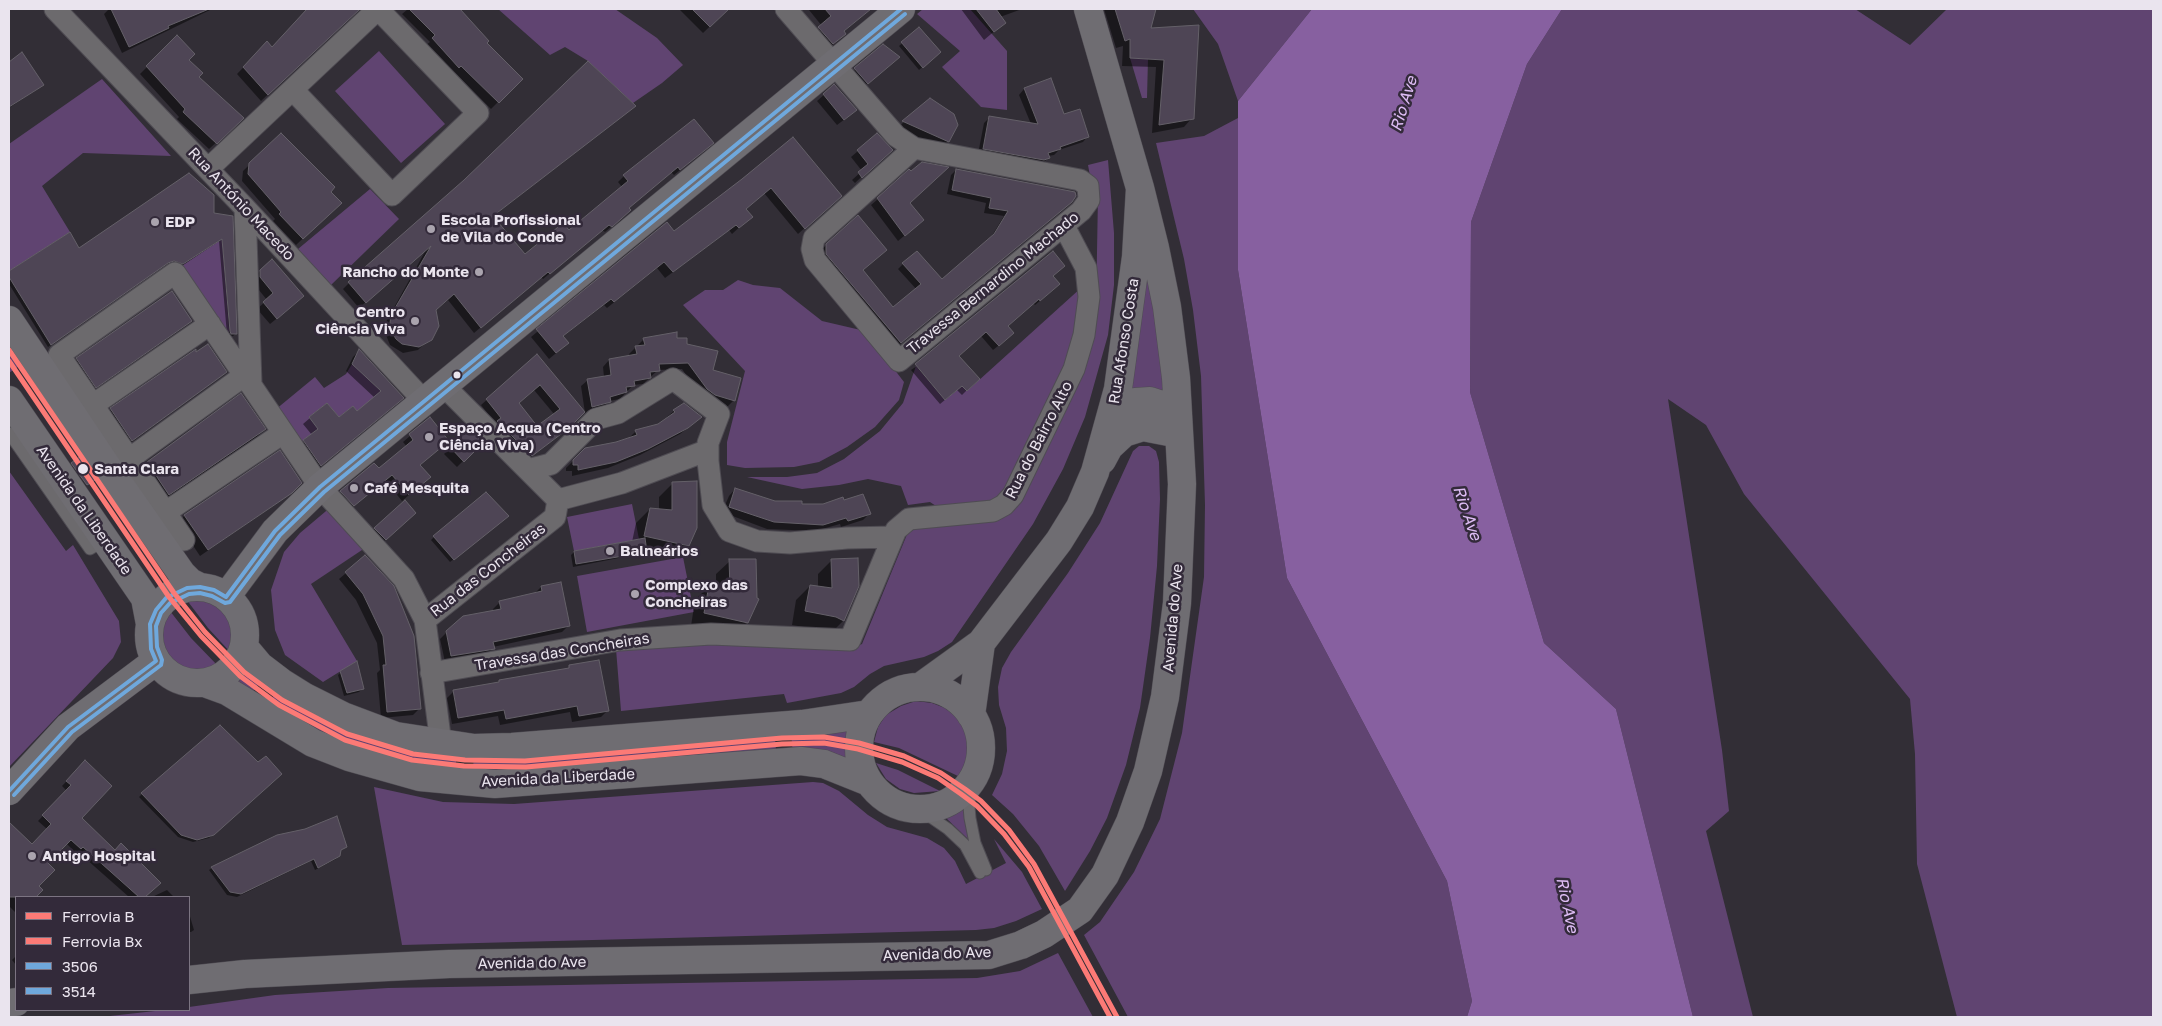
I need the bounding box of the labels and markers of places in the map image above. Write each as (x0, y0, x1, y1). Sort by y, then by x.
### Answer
place label: Escola Profissional de Vila do Conde (441, 211, 581, 246)
place label: EDP (165, 213, 195, 231)
marker: EDP (149, 216, 161, 228)
marker: Escola Profissional de Vila do Conde (425, 223, 437, 235)
place label: Rancho do Monte (342, 263, 469, 281)
marker: Rancho do Monte (473, 266, 485, 278)
place label: Centro Ciência Viva (315, 303, 405, 338)
marker: Centro Ciência Viva (409, 315, 421, 327)
unlabelled marker (452, 370, 462, 380)
place label: Espaço Acqua (Centro Ciência Viva) (439, 419, 601, 454)
marker: Espaço Acqua (Centro Ciência Viva) (423, 431, 435, 443)
place label: Santa Clara (94, 460, 179, 478)
marker: Santa Clara (76, 462, 90, 476)
place label: Café Mesquita (364, 479, 469, 497)
marker: Café Mesquita (348, 482, 360, 494)
place label: Balneários (620, 542, 698, 560)
marker: Balneários (604, 545, 616, 557)
place label: Complexo das Concheiras (645, 576, 748, 611)
marker: Complexo das Concheiras (629, 588, 641, 600)
place label: Antigo Hospital (42, 847, 156, 865)
marker: Antigo Hospital (26, 850, 38, 862)

